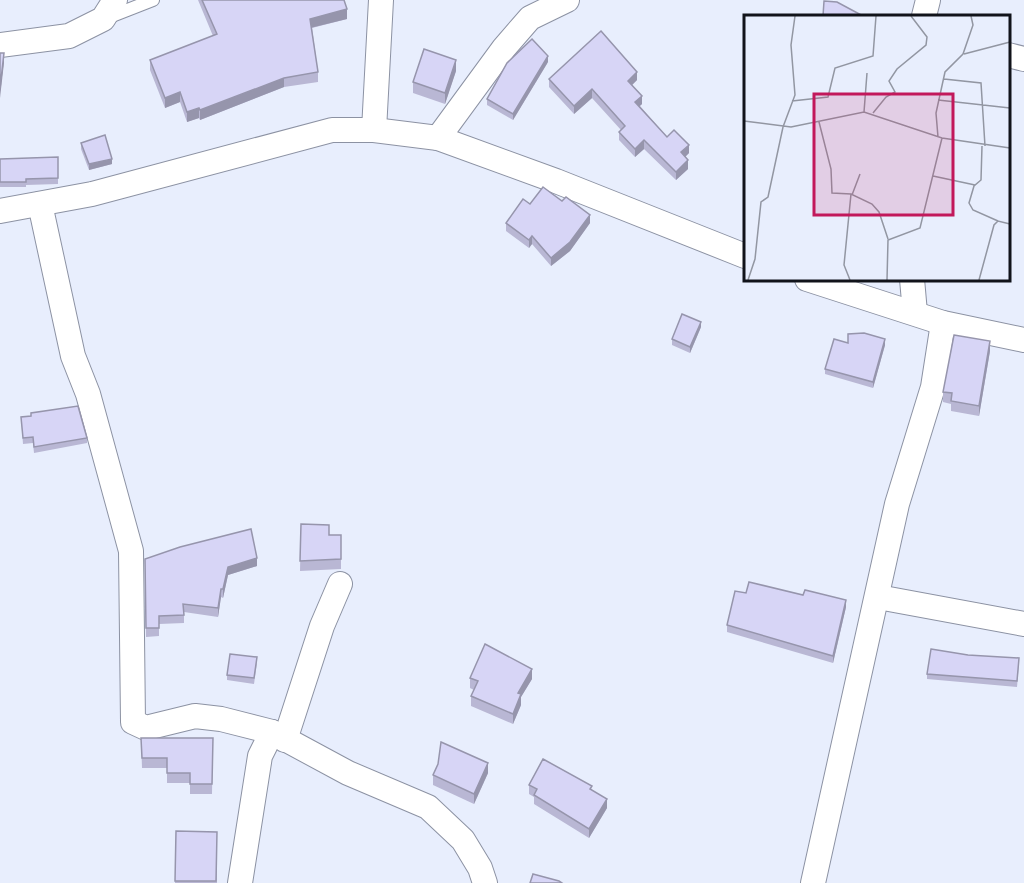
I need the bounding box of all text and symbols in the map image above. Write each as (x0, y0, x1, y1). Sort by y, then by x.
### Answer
inset map (744, 15, 1009, 280)

